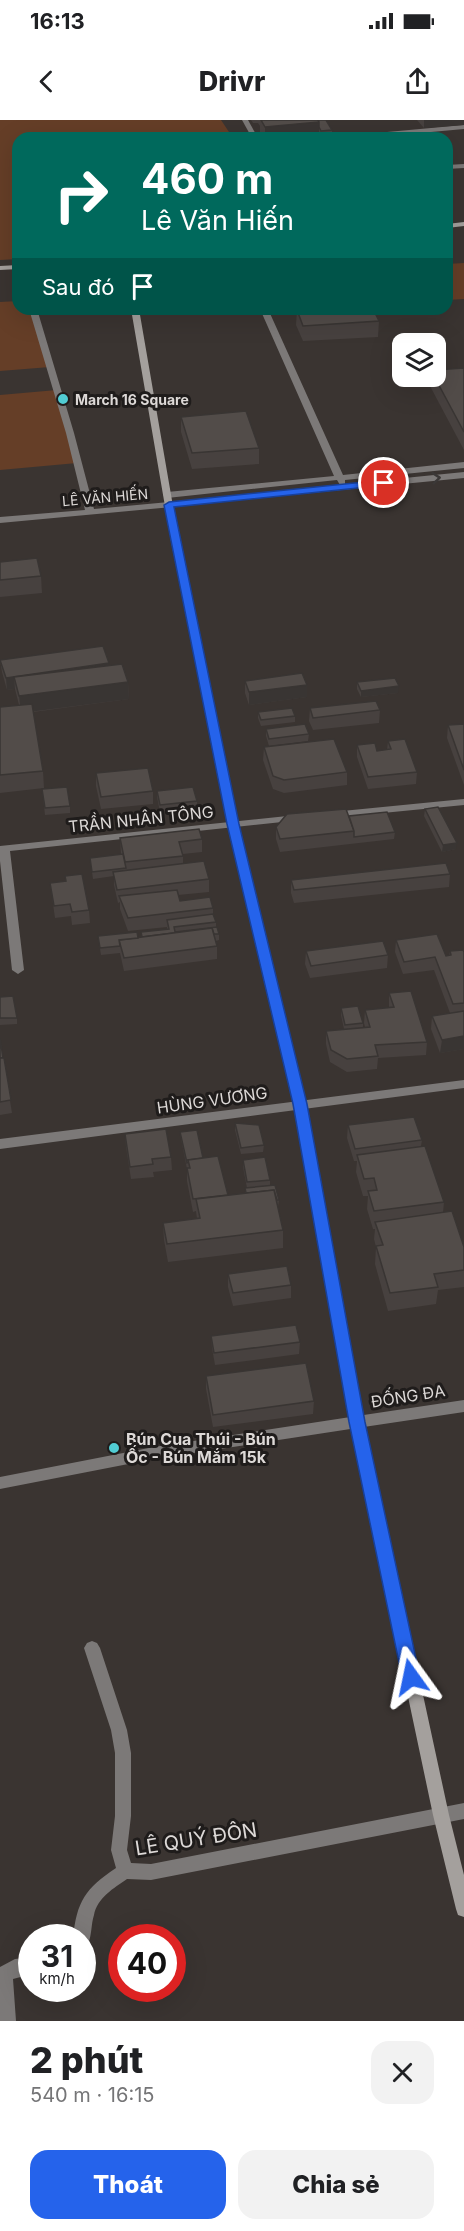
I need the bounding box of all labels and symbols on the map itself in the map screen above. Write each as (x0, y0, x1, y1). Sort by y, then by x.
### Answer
place label: March 16 Square (75, 391, 189, 408)
marker: March 16 Square (56, 392, 70, 406)
pin (358, 457, 409, 508)
one-way arrow (431, 472, 440, 485)
street label: LÊ VĂN HIẾN (61, 482, 149, 509)
street label: TRẦN NHÂN TÔNG (67, 799, 215, 837)
street label: HÙNG VƯƠNG (155, 1082, 269, 1118)
street label: ĐỐNG ĐA (369, 1378, 447, 1412)
place label: Bún Cua Thúi - Bún Ốc - Bún Mắm 15k (126, 1429, 276, 1467)
marker: Bún Cua Thúi - Bún Ốc - Bún Mắm 15k (107, 1441, 121, 1455)
position arrow (379, 1645, 443, 1709)
street label: LÊ QUÝ ĐÔN (133, 1817, 259, 1860)
speed limit sign: 40 (108, 1924, 186, 2002)

